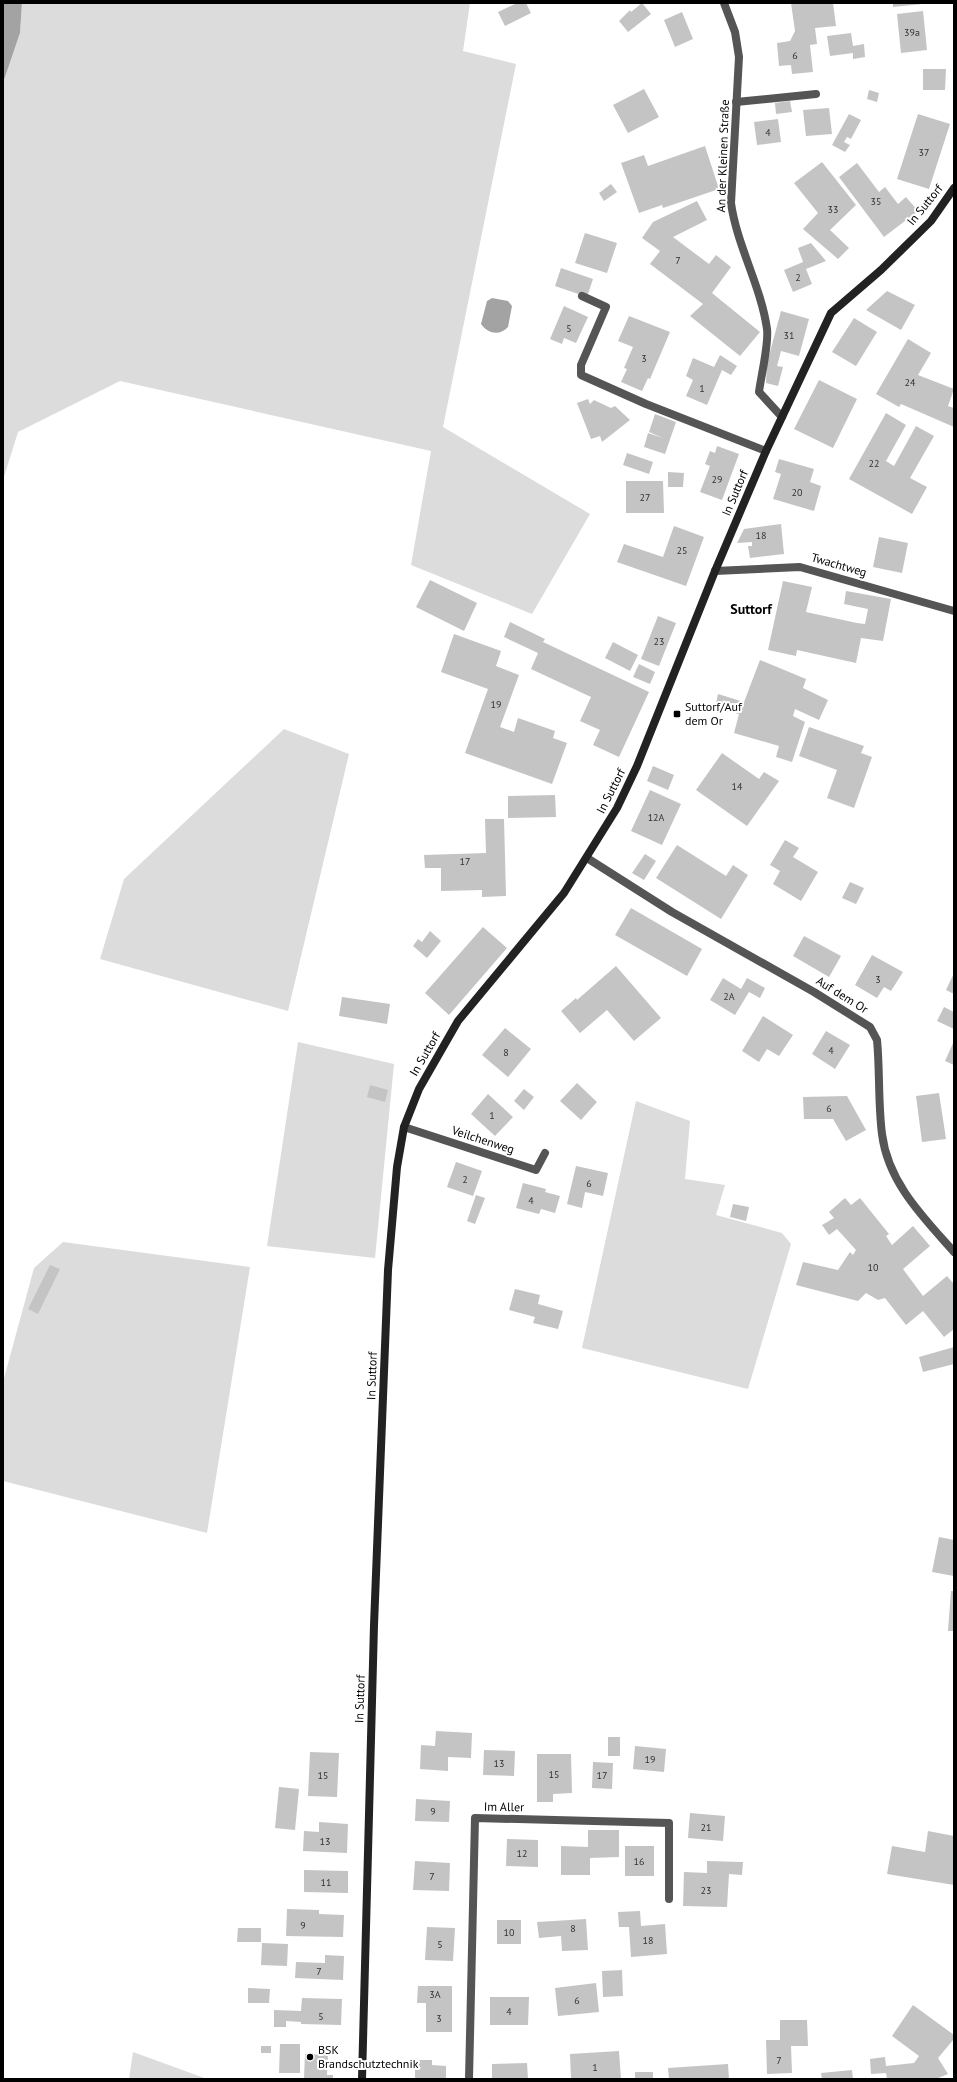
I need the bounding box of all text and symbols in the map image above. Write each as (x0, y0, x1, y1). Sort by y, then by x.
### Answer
house number: 39a (904, 26, 920, 39)
house number: 6 (792, 49, 798, 62)
street label: An der Kleinen Straße (713, 99, 732, 213)
house number: 4 (765, 126, 771, 139)
house number: 37 (919, 146, 929, 159)
street label: In Suttorf (904, 180, 946, 228)
house number: 35 (871, 195, 881, 208)
house number: 33 (828, 203, 838, 216)
house number: 7 (675, 254, 681, 267)
house number: 2 (795, 271, 801, 284)
house number: 5 (566, 322, 572, 335)
house number: 31 (784, 329, 794, 342)
house number: 3 (641, 352, 647, 365)
house number: 24 (905, 376, 916, 389)
house number: 1 (699, 382, 705, 395)
house number: 22 (869, 457, 879, 470)
street label: In Suttorf (718, 467, 751, 518)
house number: 29 (712, 473, 722, 486)
house number: 20 (792, 486, 803, 499)
house number: 27 (640, 491, 650, 504)
house number: 18 (756, 529, 766, 542)
house number: 25 (677, 544, 687, 557)
street label: Twachtweg (810, 549, 869, 580)
district label: Suttorf (730, 600, 773, 618)
house number: 23 (654, 635, 664, 648)
house number: 19 (491, 698, 501, 711)
place label: Suttorf/Auf dem Or (685, 699, 743, 728)
marker: Suttorf/Auf dem Or (672, 709, 682, 719)
street label: In Suttorf (593, 765, 629, 816)
house number: 14 (732, 780, 743, 793)
house number: 12A (648, 811, 665, 824)
house number: 17 (460, 855, 470, 868)
street label: Auf dem Or (814, 973, 871, 1016)
house number: 3 (875, 973, 881, 986)
house number: 2A (723, 990, 735, 1003)
street label: In Suttorf (406, 1028, 444, 1078)
house number: 4 (828, 1044, 834, 1057)
house number: 8 (503, 1046, 509, 1059)
house number: 6 (826, 1102, 832, 1115)
house number: 1 (489, 1109, 495, 1122)
street label: Veilchenweg (449, 1122, 516, 1157)
house number: 2 (462, 1173, 468, 1186)
house number: 6 (586, 1177, 592, 1190)
house number: 4 (528, 1194, 534, 1207)
house number: 10 (868, 1261, 879, 1274)
street label: In Suttorf (363, 1350, 380, 1400)
street label: In Suttorf (351, 1673, 368, 1723)
house number: 19 (645, 1753, 655, 1766)
house number: 13 (494, 1757, 504, 1770)
house number: 15 (549, 1768, 559, 1781)
house number: 15 (318, 1769, 328, 1782)
house number: 17 (597, 1769, 607, 1782)
street label: Im Aller (484, 1799, 524, 1814)
house number: 9 (430, 1805, 436, 1818)
house number: 21 (701, 1821, 711, 1834)
house number: 13 (320, 1835, 330, 1848)
house number: 12 (517, 1847, 527, 1860)
house number: 16 (634, 1855, 644, 1868)
house number: 7 (429, 1870, 435, 1883)
house number: 11 (321, 1876, 331, 1889)
house number: 23 (701, 1884, 711, 1897)
house number: 9 (300, 1919, 306, 1932)
house number: 8 (570, 1922, 576, 1935)
house number: 10 (504, 1926, 515, 1939)
house number: 18 (643, 1934, 653, 1947)
house number: 5 (437, 1938, 443, 1951)
house number: 7 (316, 1965, 322, 1978)
house number: 3A (429, 1988, 441, 2001)
house number: 6 (574, 1994, 580, 2007)
house number: 4 (506, 2005, 512, 2018)
house number: 5 (318, 2010, 324, 2023)
house number: 3 (436, 2012, 442, 2025)
place label: BSK Brandschutztechnik (318, 2042, 419, 2071)
marker: BSK Brandschutztechnik (305, 2052, 315, 2062)
house number: 7 (776, 2054, 782, 2067)
house number: 1 (592, 2061, 598, 2074)

